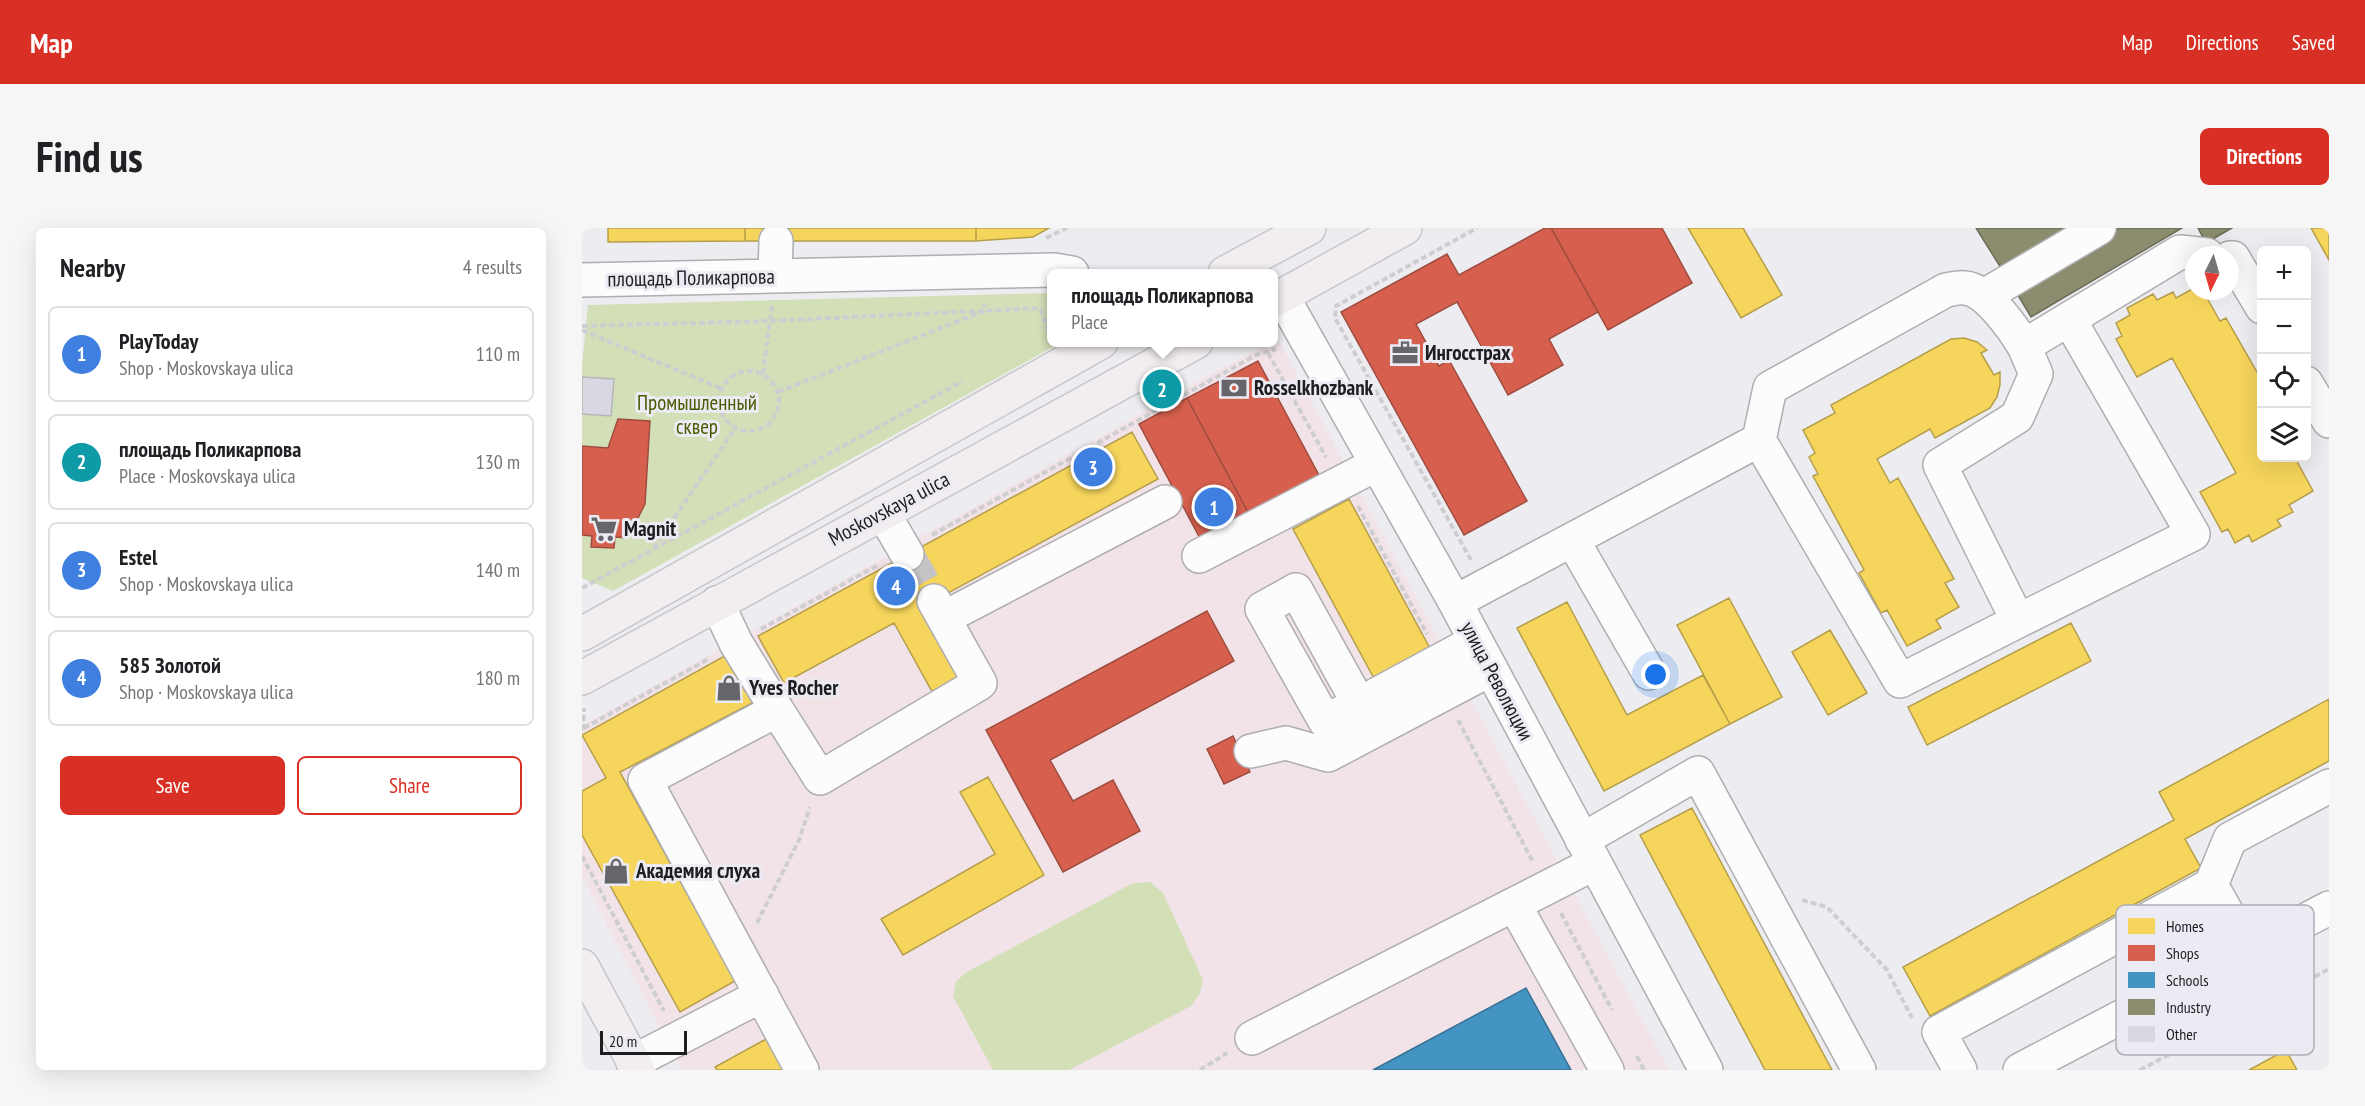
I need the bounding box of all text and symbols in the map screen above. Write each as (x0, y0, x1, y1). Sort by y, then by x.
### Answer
text: Map (30, 24, 73, 61)
text: Map (2122, 29, 2153, 56)
text: Directions (2186, 29, 2259, 56)
text: Saved (2292, 29, 2335, 56)
button: Directions (2200, 128, 2329, 185)
text: Find us (36, 129, 143, 184)
north arrow (2185, 246, 2239, 300)
map controls (2257, 246, 2311, 462)
button: + (2257, 246, 2311, 300)
text: Nearby (60, 251, 125, 284)
text: 4 results (463, 254, 522, 280)
street label: площадь Поликарпова (607, 263, 775, 292)
popup (1047, 269, 1278, 347)
text: площадь Поликарпова (1071, 281, 1254, 309)
button: − (2257, 300, 2311, 354)
text: Place (1071, 309, 1108, 335)
text: PlayToday (119, 327, 198, 355)
office icon: Ингосстрах (1390, 338, 1420, 368)
place label: Ингосстрах (1425, 339, 1511, 366)
text: 1 (77, 341, 86, 367)
text: 110 m (476, 341, 520, 367)
button: locate (2257, 354, 2311, 408)
text: Shop · Moskovskaya ulica (119, 355, 293, 381)
pin: 2 (1142, 366, 1182, 412)
bank icon: Rosselkhozbank (1219, 373, 1249, 403)
place label: Rosselkhozbank (1254, 374, 1374, 401)
park label: Промышленный сквер (637, 389, 757, 440)
button: layers (2257, 408, 2311, 462)
text: площадь Поликарпова (119, 435, 301, 463)
pin: 3 (1074, 444, 1112, 490)
text: 2 (77, 449, 86, 475)
text: 130 m (476, 449, 520, 475)
text: Place · Moskovskaya ulica (119, 463, 295, 489)
street label: Moskovskaya ulica (824, 465, 954, 552)
pin: 1 (1194, 484, 1234, 530)
supermarket icon: Magnit (589, 514, 619, 544)
place label: Magnit (624, 515, 676, 542)
text: Estel (119, 543, 157, 571)
text: 3 (77, 557, 86, 583)
text: 140 m (476, 557, 520, 583)
pin: 4 (876, 564, 916, 608)
text: Shop · Moskovskaya ulica (119, 571, 293, 597)
street label: улица Революции (1455, 617, 1540, 745)
text: 585 Золотой (119, 651, 221, 679)
your location (1641, 660, 1670, 689)
text: 4 (77, 665, 86, 691)
text: 180 m (476, 665, 520, 691)
shop icon: Yves Rocher (714, 673, 744, 703)
place label: Yves Rocher (748, 674, 839, 701)
text: Shop · Moskovskaya ulica (119, 679, 293, 705)
button: Save (60, 756, 285, 815)
button: Share (297, 756, 522, 815)
shop icon: Академия слуха (601, 856, 631, 886)
place label: Академия слуха (635, 857, 760, 884)
legend (2116, 905, 2314, 1055)
text: Homes (2166, 916, 2204, 936)
text: Shops (2166, 943, 2199, 963)
text: Schools (2166, 970, 2209, 990)
text: Industry (2166, 997, 2211, 1017)
text: Other (2166, 1024, 2198, 1044)
scale bar (600, 1028, 687, 1056)
text: 20 m (609, 1031, 637, 1051)

